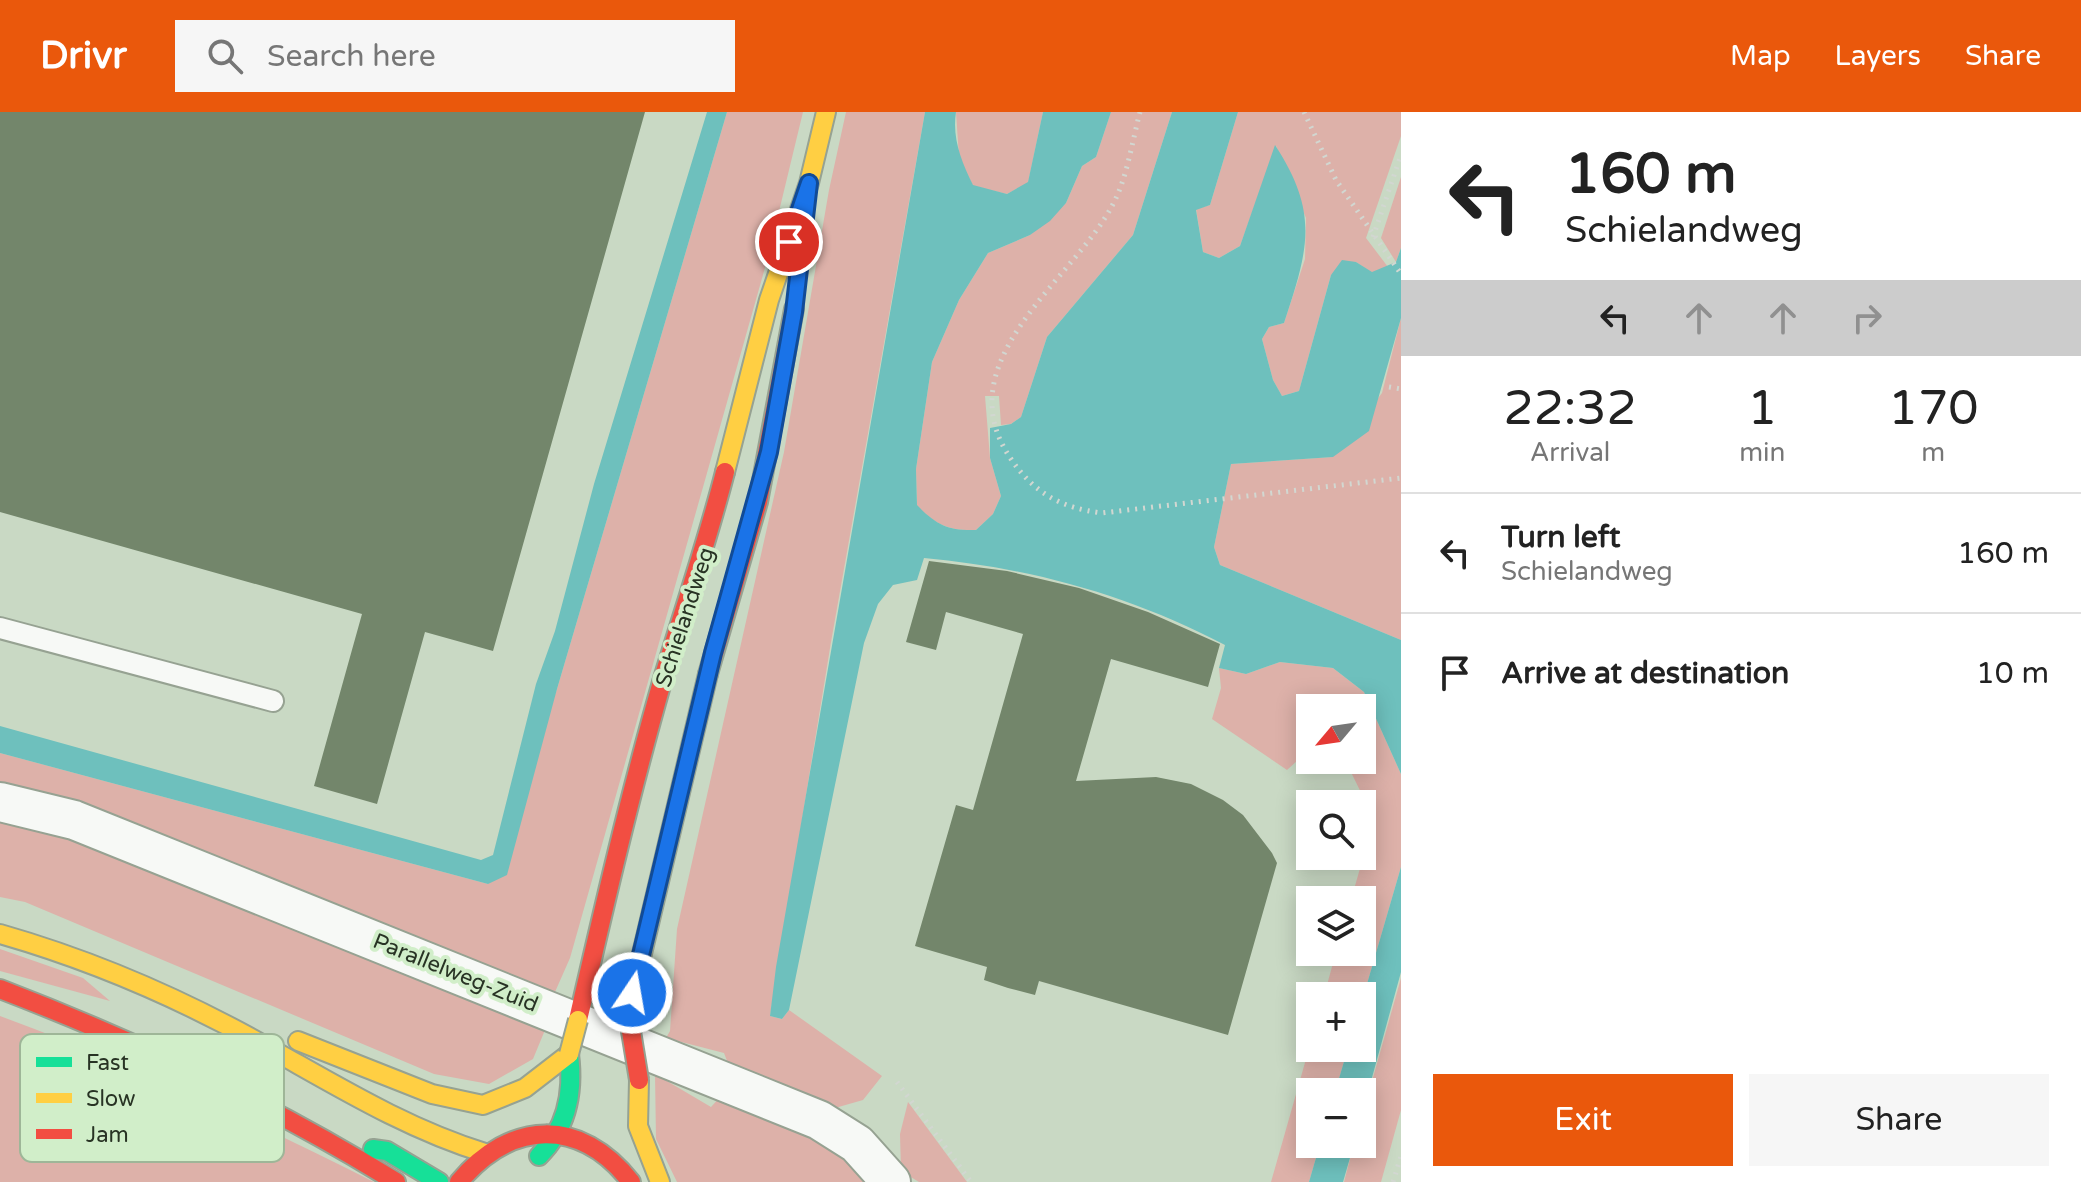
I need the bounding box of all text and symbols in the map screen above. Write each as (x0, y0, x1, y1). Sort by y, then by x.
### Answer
search box (175, 20, 735, 92)
text: Drivr (40, 33, 127, 79)
icon: search (203, 34, 247, 78)
text: Search here (267, 38, 436, 75)
text: Map (1730, 39, 1791, 73)
text: Layers (1835, 39, 1921, 73)
text: Share (1965, 39, 2041, 73)
text: 160 m (1565, 141, 1736, 208)
icon: left (1433, 144, 1537, 248)
pin (755, 208, 823, 276)
text: Schielandweg (1565, 209, 1803, 252)
icon: arrive (767, 220, 811, 264)
icon: left (1593, 296, 1637, 340)
icon: ahead (1677, 296, 1721, 340)
icon: ahead (1761, 296, 1805, 340)
icon: right (1845, 296, 1889, 340)
text: 22:32 (1504, 380, 1637, 438)
text: 1 (1747, 380, 1777, 438)
text: 170 (1888, 380, 1978, 438)
text: Arrival (1530, 437, 1610, 468)
text: min (1739, 437, 1785, 468)
text: m (1921, 437, 1945, 468)
text: Turn left (1501, 519, 1620, 556)
icon: left (1433, 531, 1477, 575)
text: 160 m (1957, 535, 2049, 572)
street label: Schielandweg (650, 544, 720, 690)
text: Schielandweg (1501, 556, 1673, 587)
icon: arrive (1433, 651, 1477, 695)
text: Arrive at destination (1501, 655, 1789, 692)
text: 10 m (1976, 655, 2049, 692)
north arrow (1296, 694, 1376, 774)
map controls (1296, 694, 1376, 1158)
button: search (1296, 790, 1376, 870)
button: layers (1296, 886, 1376, 966)
street label: Parallelweg-Zuid (369, 928, 542, 1018)
position arrow (590, 951, 674, 1035)
button: + (1296, 982, 1376, 1062)
legend (20, 1034, 284, 1162)
text: Fast (86, 1050, 129, 1076)
button: Exit (1433, 1074, 1733, 1166)
button: Share (1749, 1074, 2049, 1166)
button: − (1296, 1078, 1376, 1158)
text: Slow (86, 1086, 136, 1112)
text: Jam (86, 1122, 129, 1148)

